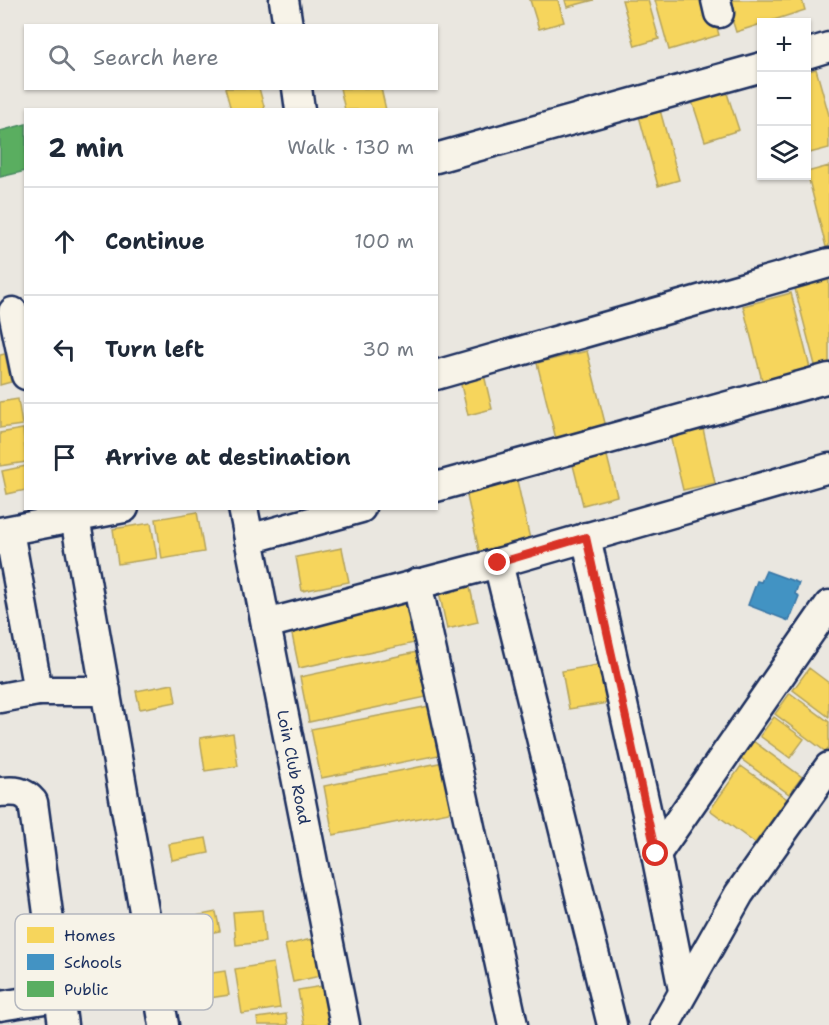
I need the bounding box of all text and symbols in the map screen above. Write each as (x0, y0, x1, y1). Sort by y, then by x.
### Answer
map controls (757, 18, 811, 180)
button: + (757, 18, 811, 72)
search box (24, 24, 438, 90)
icon: search (45, 41, 78, 74)
text: Search here (93, 43, 219, 72)
button: − (757, 72, 811, 126)
button: layers (757, 126, 811, 180)
text: 2 min (48, 130, 124, 165)
text: Walk · 130 m (287, 134, 414, 160)
icon: ahead (48, 225, 81, 258)
text: Continue (105, 227, 205, 256)
text: 100 m (354, 228, 414, 254)
icon: left (48, 333, 81, 366)
text: Turn left (105, 335, 204, 364)
text: 30 m (362, 336, 414, 362)
icon: arrive (48, 441, 81, 474)
text: Arrive at destination (105, 443, 351, 472)
route end (484, 549, 510, 575)
street label: Loin Club Road (273, 708, 316, 826)
route start (642, 840, 668, 866)
legend (15, 914, 213, 1010)
text: Homes (64, 925, 116, 946)
text: Schools (64, 952, 122, 973)
text: Public (64, 979, 109, 1000)

